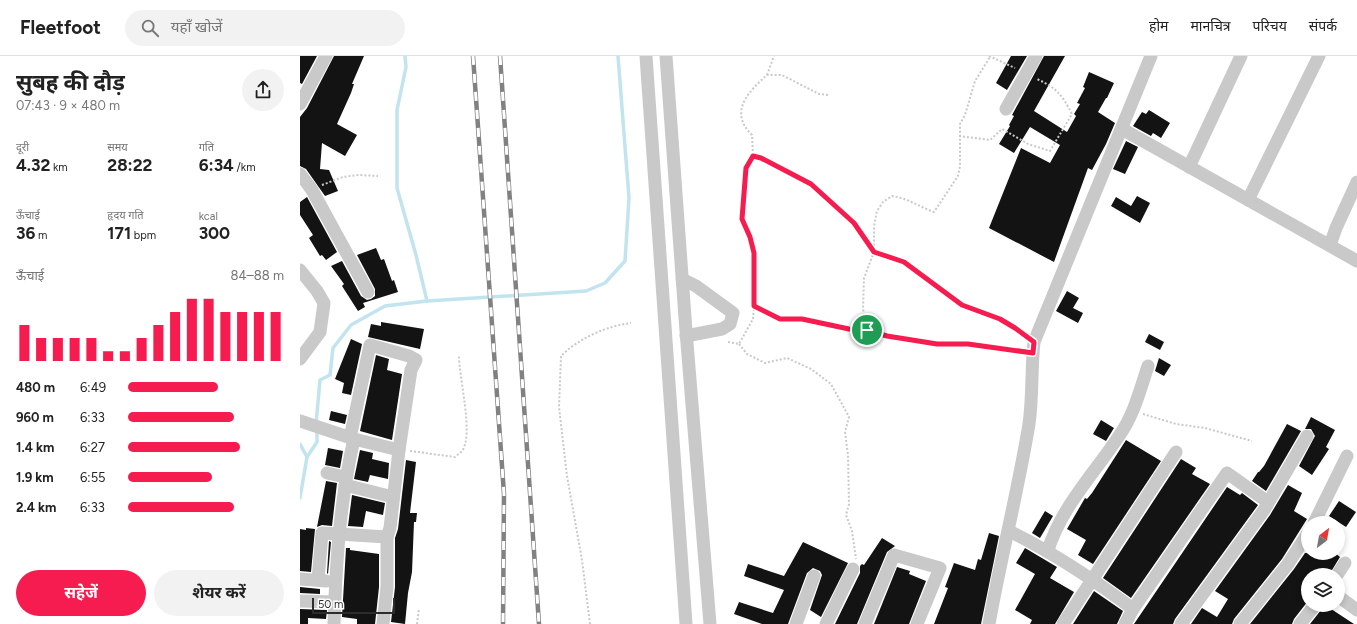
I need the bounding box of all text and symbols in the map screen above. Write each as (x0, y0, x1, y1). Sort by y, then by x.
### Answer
search box (125, 10, 405, 46)
text: Fleetfoot (20, 16, 101, 39)
icon: search (139, 17, 161, 39)
text: यहाँ खोजें (171, 18, 222, 36)
text: होम (1149, 18, 1168, 35)
text: मानचित्र (1190, 18, 1231, 35)
text: परिचय (1253, 18, 1287, 35)
text: संपर्क (1309, 18, 1337, 35)
text: सुबह की दौड़ (16, 69, 125, 96)
button: share (242, 69, 284, 111)
text: 07:43 · 9 × 480 m (16, 98, 120, 113)
text: दूरी (16, 141, 29, 154)
text: समय (107, 141, 128, 154)
text: गति (199, 141, 214, 154)
text: 4.32 (16, 155, 50, 175)
text: 28:22 (107, 155, 152, 175)
text: 6:34 (199, 155, 234, 175)
text: km (50, 161, 68, 174)
text: /km (234, 161, 256, 174)
text: ऊँचाई (16, 209, 40, 222)
text: हृदय गति (107, 209, 144, 222)
text: kcal (199, 210, 218, 223)
text: 36 (16, 223, 35, 243)
text: 171 (107, 223, 131, 243)
text: 300 (199, 223, 230, 243)
text: m (35, 229, 47, 242)
text: bpm (131, 229, 156, 242)
text: ऊँचाई (16, 268, 44, 283)
text: 84–88 m (231, 268, 284, 283)
pin (850, 313, 884, 347)
icon: arrive (856, 319, 878, 341)
text: 480 m (16, 380, 55, 395)
text: 6:49 (80, 380, 106, 395)
text: 960 m (16, 410, 54, 425)
text: 6:33 (80, 410, 105, 425)
text: 1.4 km (16, 440, 54, 455)
text: 6:27 (80, 440, 105, 455)
text: 1.9 km (16, 470, 54, 485)
text: 6:55 (80, 470, 106, 485)
text: 2.4 km (16, 500, 56, 515)
text: 6:33 (80, 500, 105, 515)
north arrow (1301, 516, 1345, 560)
map controls (1301, 516, 1345, 612)
button: layers (1301, 568, 1345, 612)
button: सहेजें (16, 570, 146, 616)
button: शेयर करें (154, 570, 284, 616)
scale bar (312, 596, 395, 615)
text: 50 m (318, 598, 343, 611)

